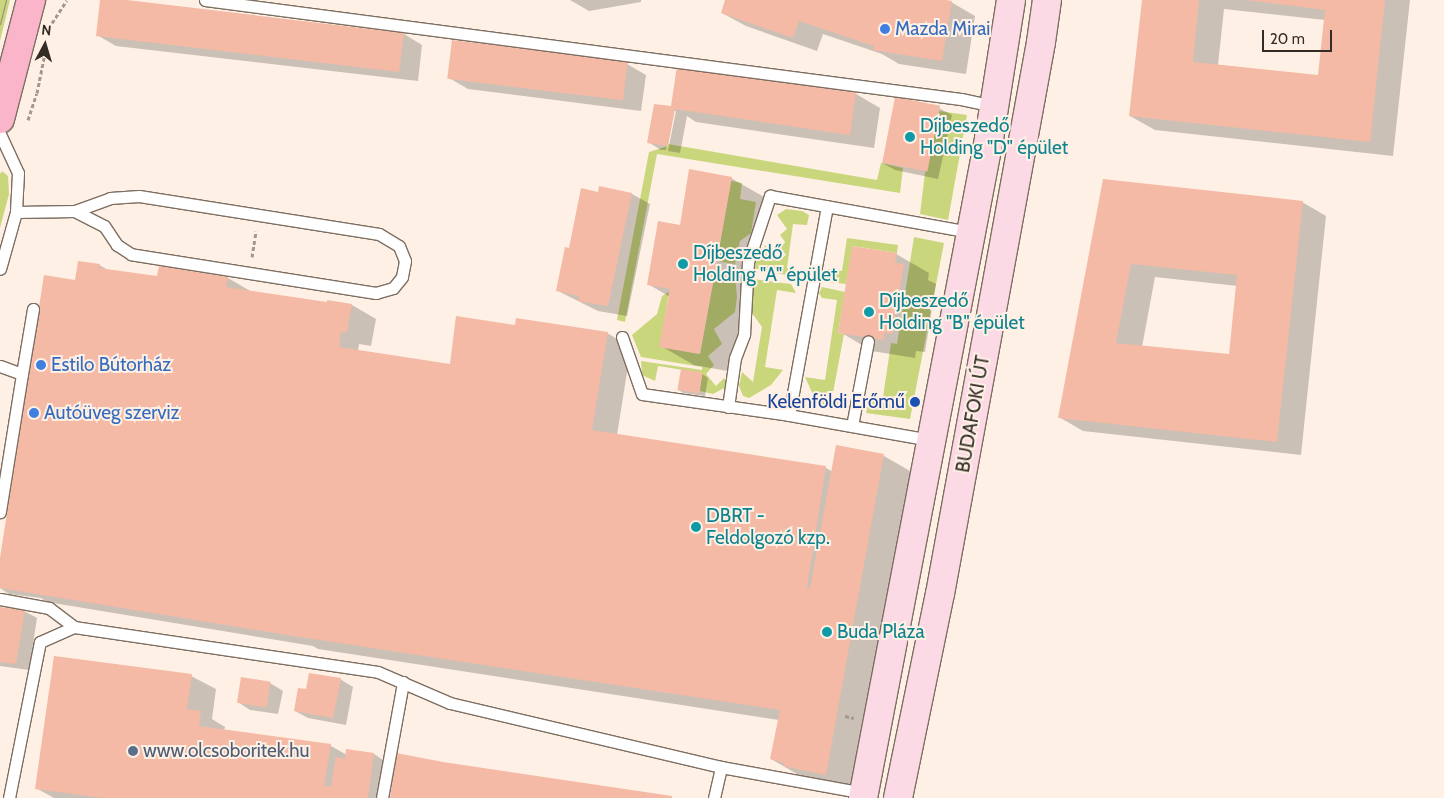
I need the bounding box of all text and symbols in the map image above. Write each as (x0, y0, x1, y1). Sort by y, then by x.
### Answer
place label: Mazda Mirai (895, 18, 990, 40)
north arrow (20, 20, 70, 70)
scale bar (1264, 20, 1334, 52)
text: N (41, 21, 52, 40)
marker: Mazda Mirai (879, 23, 891, 35)
text: 20 m (1270, 30, 1305, 48)
place label: Díjbeszedő Holding "D" épület (920, 115, 1068, 159)
marker: Díjbeszedő Holding "D" épület (904, 131, 916, 143)
place label: Díjbeszedő Holding "A" épület (693, 242, 837, 286)
marker: Díjbeszedő Holding "A" épület (677, 258, 689, 270)
place label: Díjbeszedő Holding "B" épület (879, 290, 1025, 334)
marker: Díjbeszedő Holding "B" épület (863, 306, 875, 318)
place label: Estilo Bútorház (51, 354, 171, 376)
street label: BUDAFOKI ÚT (951, 354, 995, 474)
marker: Estilo Bútorház (35, 359, 47, 371)
place label: Kelenföldi Erőmű (767, 391, 905, 413)
marker: Kelenföldi Erőmű (909, 396, 921, 408)
place label: Autóüveg szerviz (44, 402, 179, 424)
marker: Autóüveg szerviz (28, 407, 40, 419)
place label: DBRT - Feldolgozó kzp. (706, 505, 830, 549)
marker: DBRT - Feldolgozó kzp. (690, 521, 702, 533)
place label: Buda Pláza (837, 621, 925, 643)
marker: Buda Pláza (821, 626, 833, 638)
place label: www.olcsoboritek.hu (143, 740, 309, 762)
marker: www.olcsoboritek.hu (127, 745, 139, 757)

